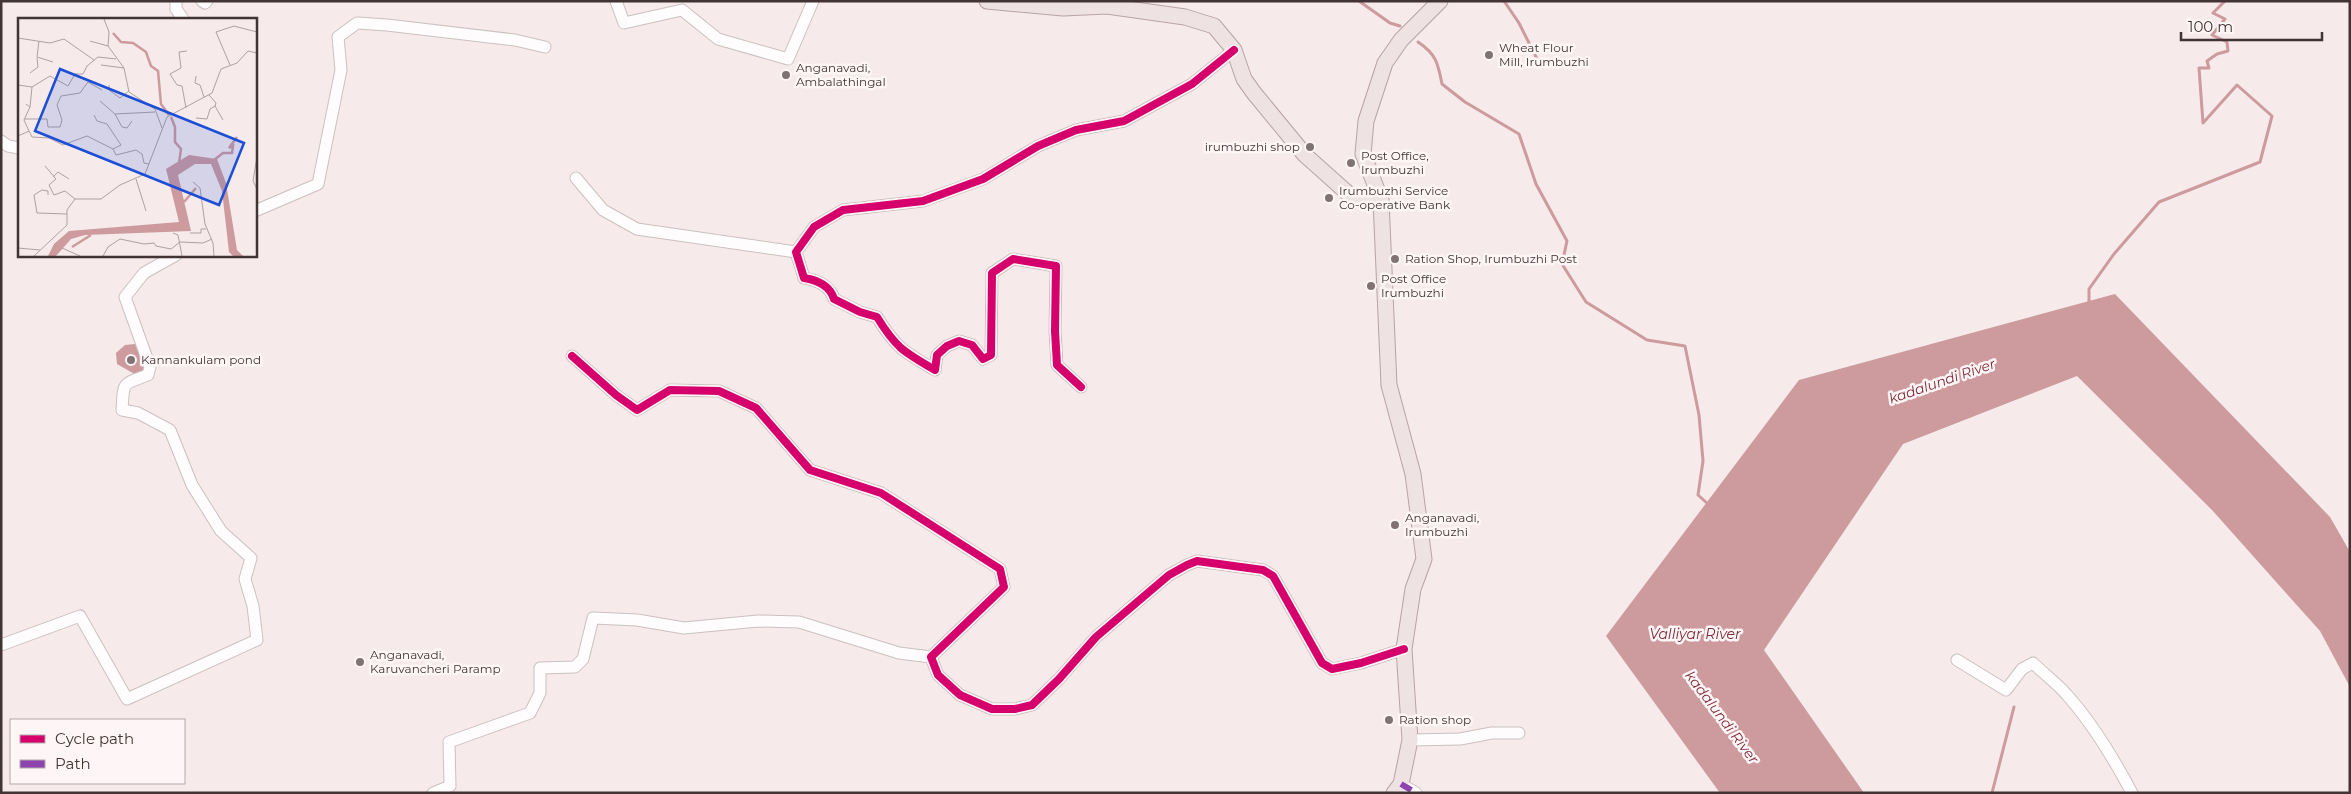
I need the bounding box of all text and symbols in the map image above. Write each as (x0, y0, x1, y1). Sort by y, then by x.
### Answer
scale bar (2181, 10, 2322, 42)
text: 100 m (2188, 17, 2233, 36)
inset map (18, 18, 256, 256)
place label: Wheat Flour Mill, Irumbuzhi (1499, 40, 1589, 69)
marker: Wheat Flour Mill, Irumbuzhi (1483, 49, 1495, 61)
place label: Anganavadi, Ambalathingal (796, 60, 886, 89)
marker: Anganavadi, Ambalathingal (780, 69, 792, 81)
place label: irumbuzhi shop (1205, 139, 1300, 154)
marker: irumbuzhi shop (1304, 141, 1316, 153)
place label: Post Office, Irumbuzhi (1361, 148, 1429, 177)
marker: Post Office, Irumbuzhi (1345, 157, 1357, 169)
place label: Irumbuzhi Service Co-operative Bank (1339, 183, 1451, 212)
marker: Irumbuzhi Service Co-operative Bank (1323, 192, 1335, 204)
place label: Ration Shop, Irumbuzhi Post (1405, 251, 1577, 266)
marker: Ration Shop, Irumbuzhi Post (1389, 253, 1401, 265)
place label: Post Office Irumbuzhi (1381, 271, 1446, 300)
marker: Post Office Irumbuzhi (1365, 280, 1377, 292)
place label: Kannankulam pond (141, 352, 261, 367)
marker: Kannankulam pond (125, 354, 137, 366)
water label: kadalundi River (1886, 354, 1998, 408)
place label: Anganavadi, Irumbuzhi (1405, 510, 1479, 539)
marker: Anganavadi, Irumbuzhi (1389, 519, 1401, 531)
water label: Valliyar River (1649, 625, 1741, 643)
place label: Anganavadi, Karuvancheri Paramp (370, 647, 501, 676)
marker: Anganavadi, Karuvancheri Paramp (354, 656, 366, 668)
water label: kadalundi River (1681, 667, 1763, 767)
place label: Ration shop (1399, 712, 1471, 727)
marker: Ration shop (1383, 714, 1395, 726)
legend (10, 719, 185, 784)
text: Cycle path (55, 729, 134, 748)
text: Path (55, 754, 91, 773)

